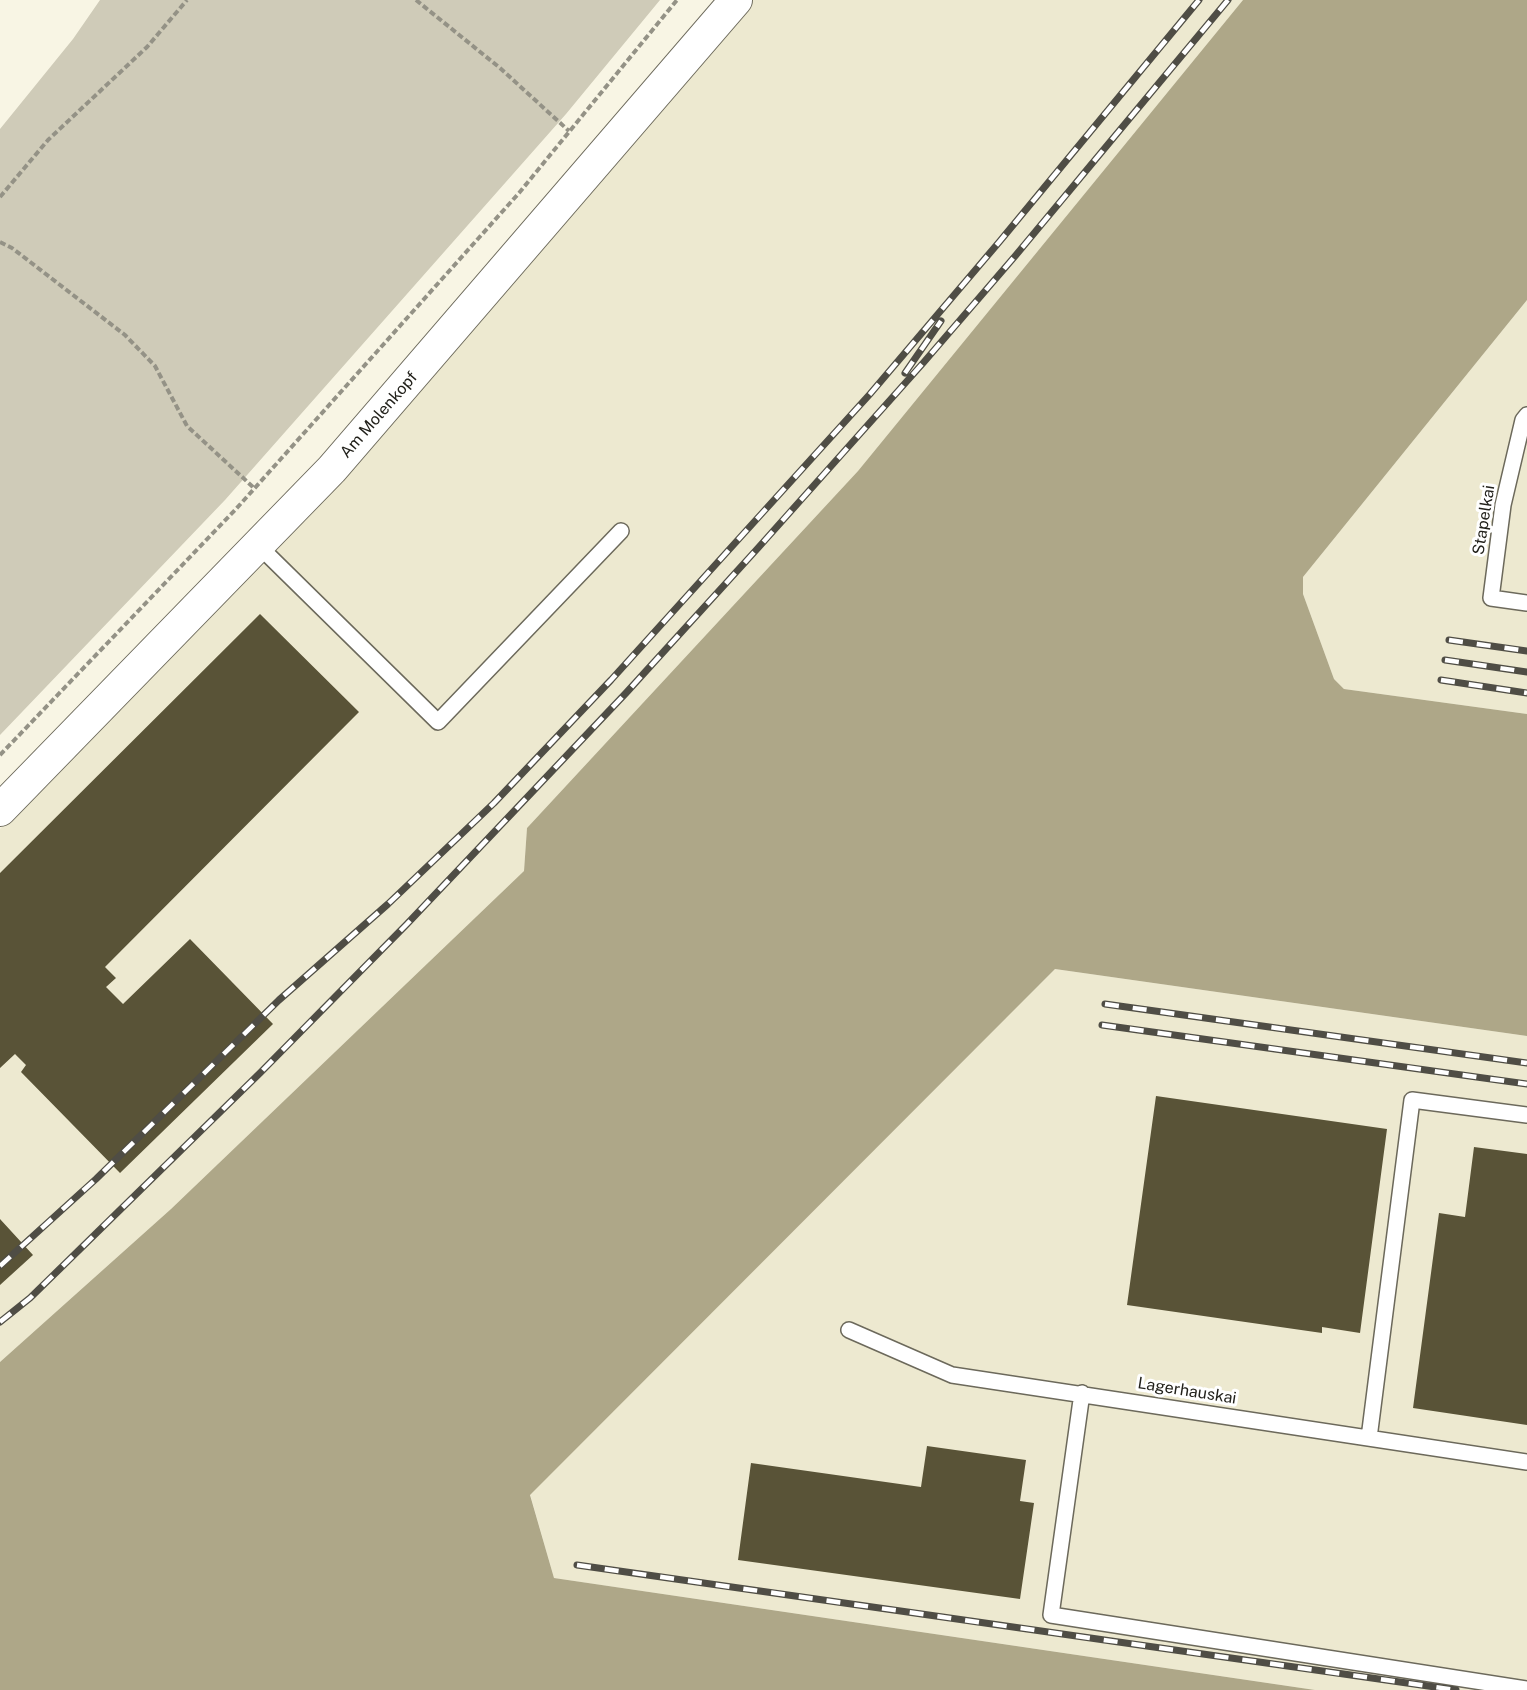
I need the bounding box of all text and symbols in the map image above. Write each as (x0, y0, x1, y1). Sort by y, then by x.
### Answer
street label: Am Molenkopf (336, 368, 422, 462)
street label: Stapelkai (1469, 484, 1499, 556)
street label: Lagerhauskai (1136, 1374, 1238, 1408)

